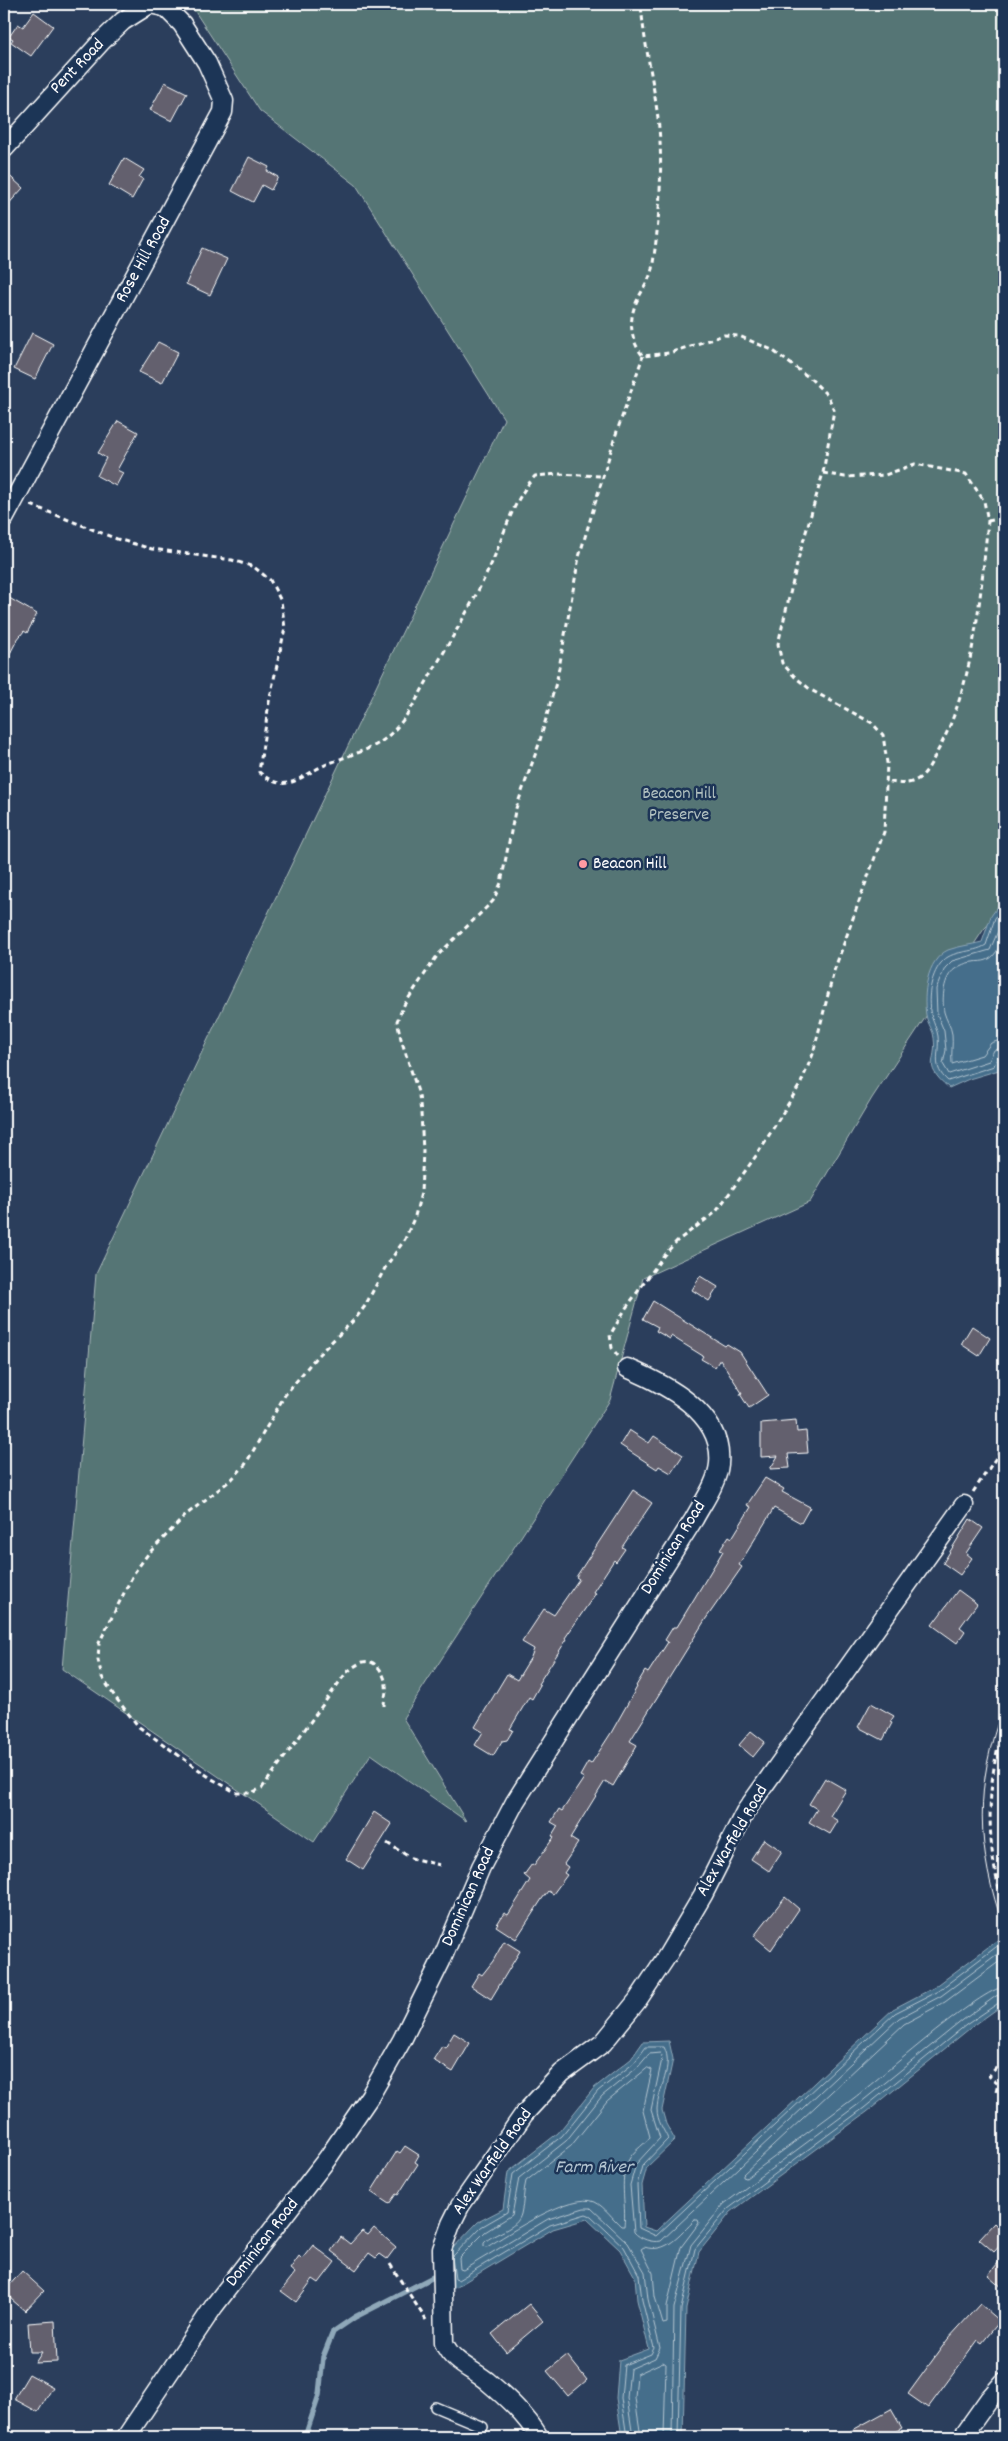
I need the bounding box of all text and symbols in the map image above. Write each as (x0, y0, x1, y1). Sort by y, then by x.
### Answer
street label: Pent Road (45, 34, 111, 100)
street label: Rose Hill Road (110, 212, 178, 308)
park label: Beacon Hill Preserve (642, 782, 717, 828)
place label: Beacon Hill (593, 852, 667, 877)
marker: Beacon Hill (577, 858, 589, 870)
street label: Dominican Road (635, 1496, 713, 1600)
street label: Alex Warfield Road (691, 1781, 775, 1901)
street label: Dominican Road (436, 1843, 502, 1951)
street label: Alex Warfield Road (447, 2104, 539, 2220)
water label: Farm River (555, 2155, 635, 2182)
street label: Dominican Road (220, 2193, 306, 2293)

